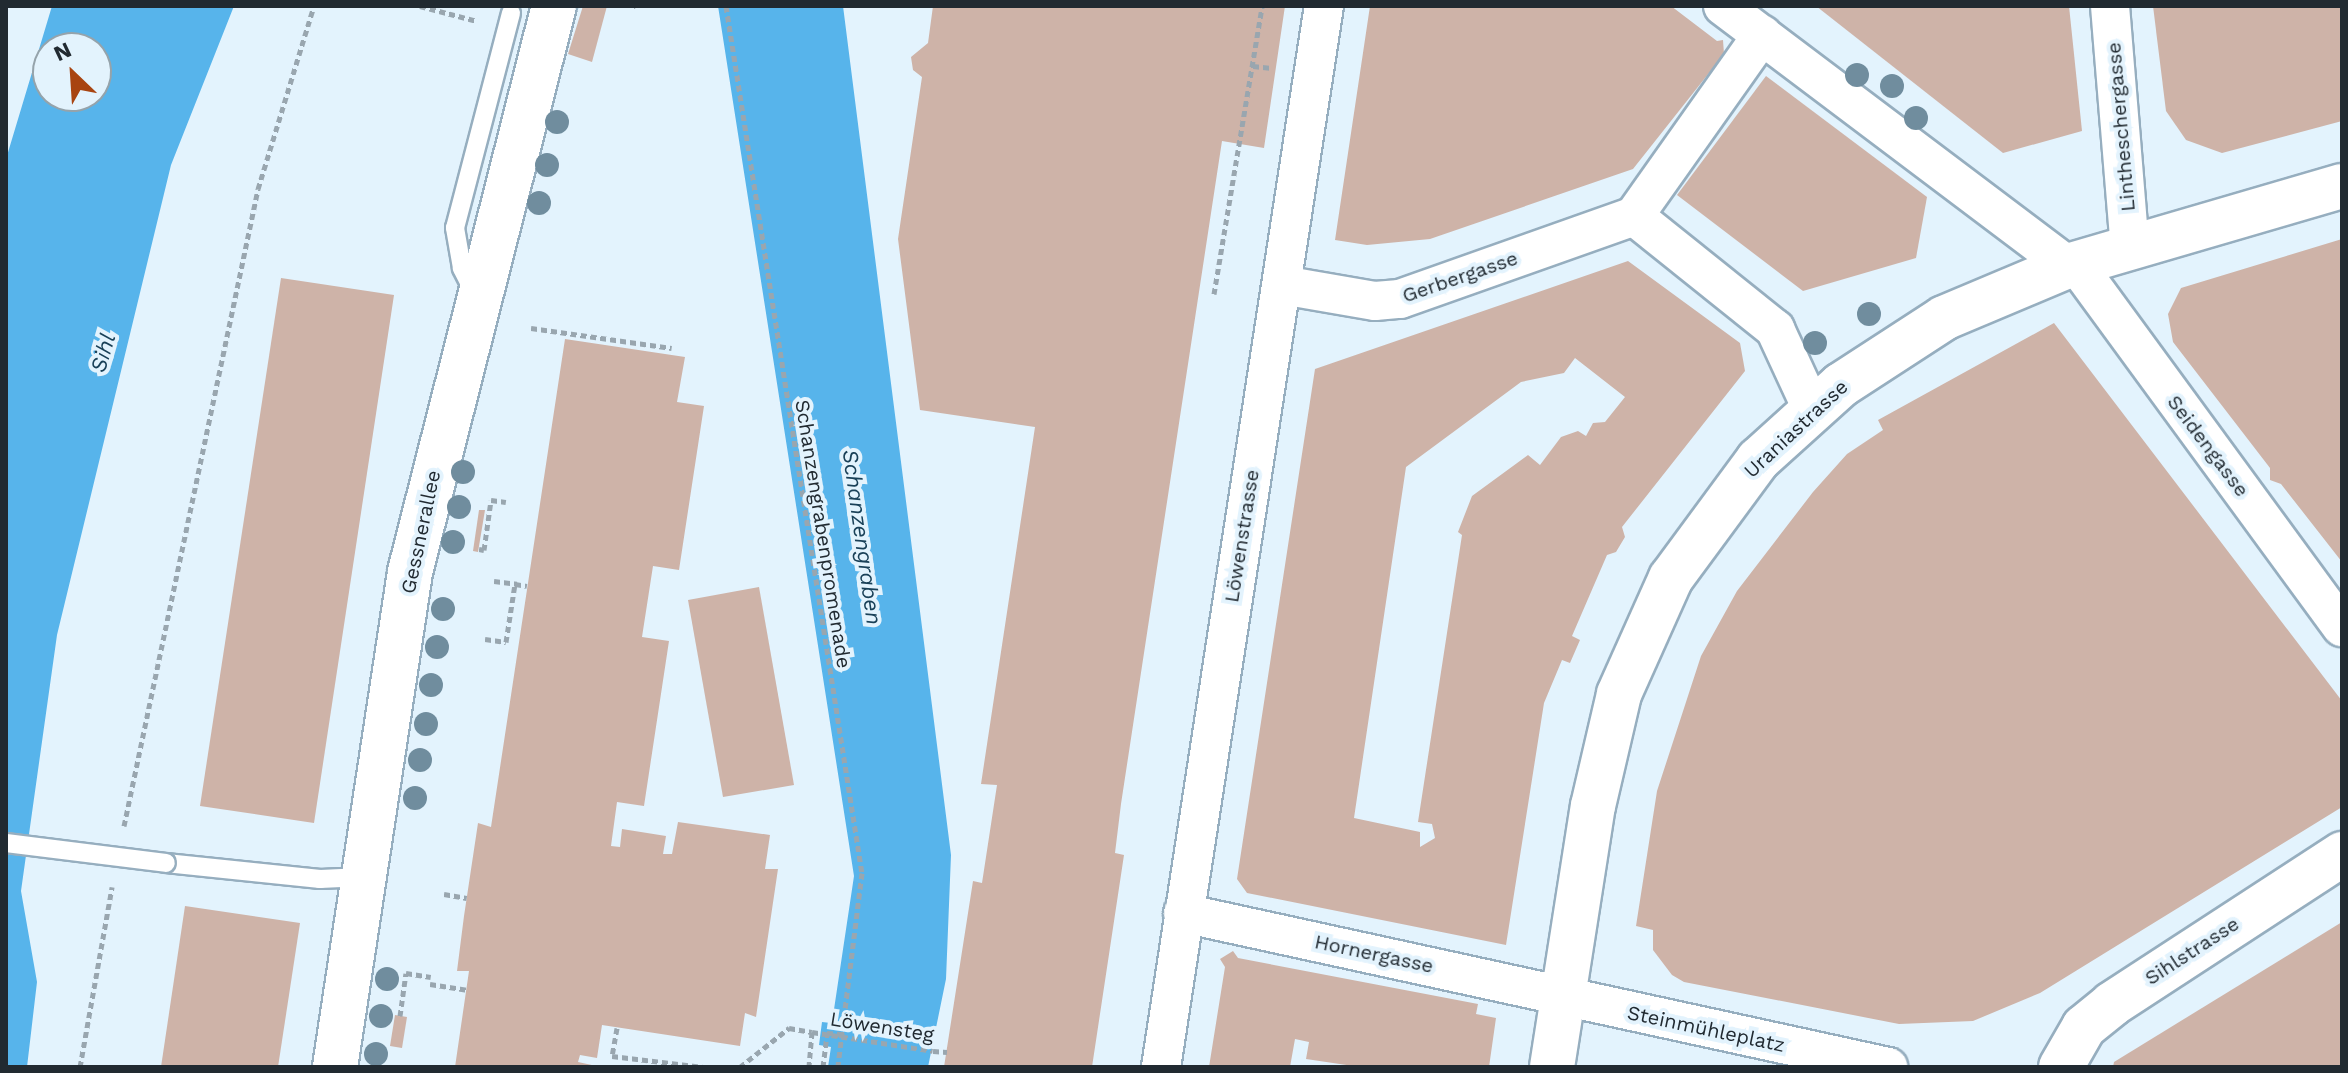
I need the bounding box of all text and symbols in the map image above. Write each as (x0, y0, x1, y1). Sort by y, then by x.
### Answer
north arrow (32, 32, 112, 112)
text: N (50, 37, 75, 66)
street label: Lintheschergasse (2102, 41, 2140, 213)
street label: Gerbergasse (1399, 246, 1521, 308)
water label: Sihl (85, 330, 121, 376)
street label: Uraniastrasse (1739, 375, 1853, 483)
street label: Seidengasse (2162, 391, 2254, 501)
street label: Schanzengrabenpromenade (790, 398, 856, 670)
water label: Schanzengraben (837, 448, 887, 626)
street label: Gessnerallee (396, 468, 446, 596)
street label: Löwenstrasse (1220, 468, 1264, 604)
street label: Sihlstrasse (2140, 912, 2244, 990)
street label: Hornergasse (1312, 930, 1436, 978)
street label: Steinmühleplatz (1625, 1001, 1787, 1057)
street label: Löwensteg (828, 1007, 936, 1047)

